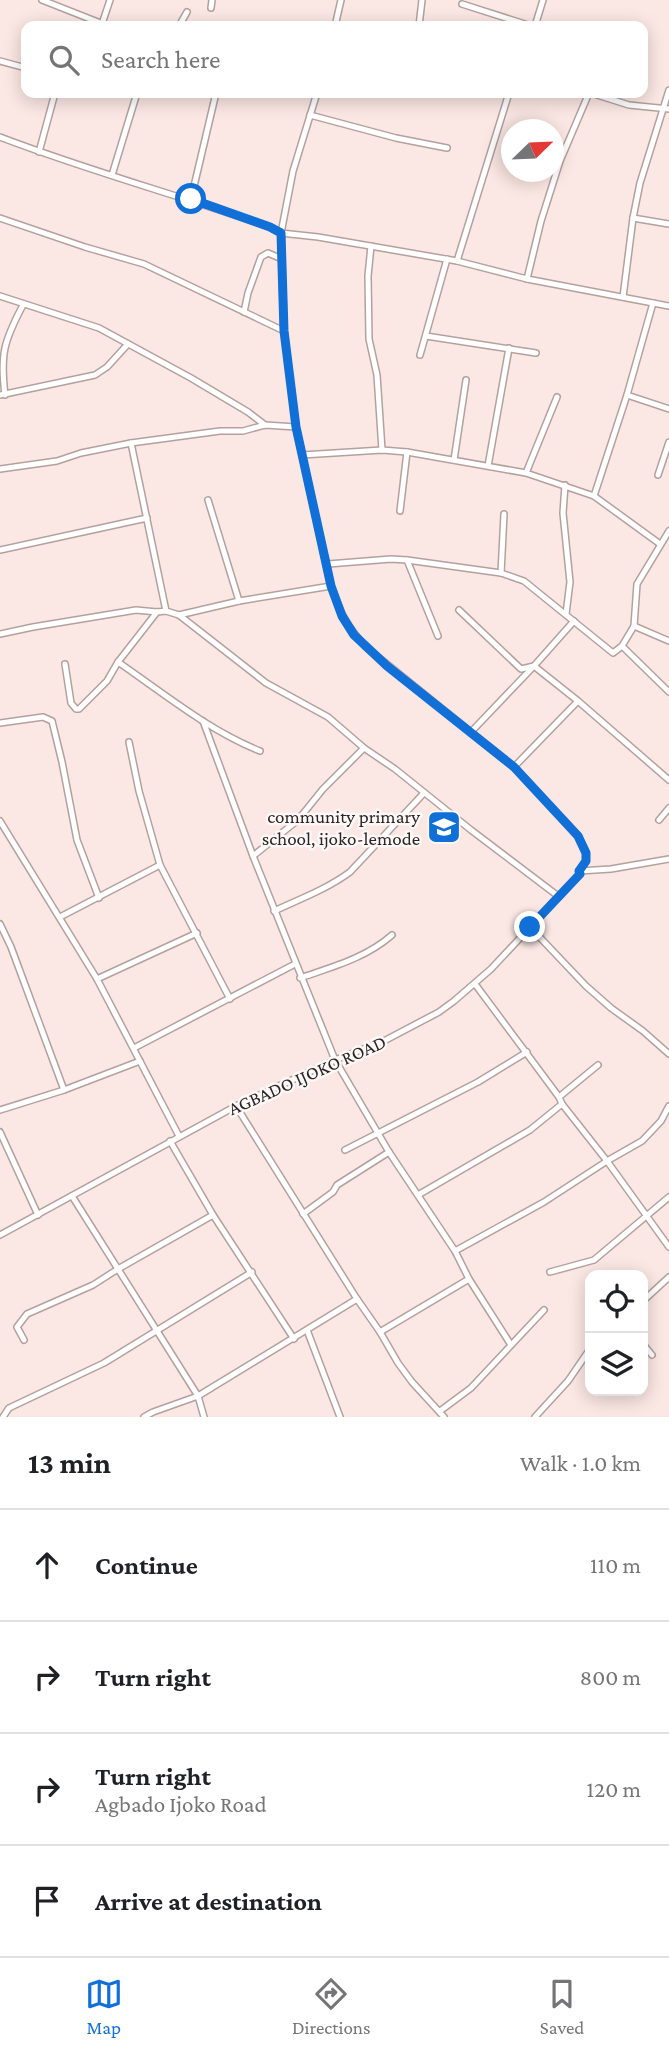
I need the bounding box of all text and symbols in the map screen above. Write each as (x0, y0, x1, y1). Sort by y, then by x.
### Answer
search box (21, 21, 648, 98)
icon: search (45, 41, 83, 79)
text: Search here (101, 45, 220, 74)
north arrow (501, 119, 564, 182)
route start (175, 183, 206, 214)
place label: community primary school, ijoko-lemode (262, 806, 420, 850)
school or university icon: community primary school, ijoko-lemode (425, 808, 463, 846)
route end (514, 911, 545, 942)
street label: AGBADO IJOKO ROAD (225, 1031, 389, 1119)
map controls (585, 1270, 648, 1396)
button: locate (585, 1270, 648, 1333)
button: layers (585, 1333, 648, 1396)
text: 13 min (28, 1446, 111, 1479)
text: Walk · 1.0 km (520, 1450, 641, 1476)
icon: ahead (28, 1546, 66, 1584)
text: Continue (95, 1551, 198, 1580)
text: 110 m (590, 1552, 641, 1578)
icon: right (28, 1658, 66, 1696)
text: Turn right (95, 1663, 211, 1692)
text: 800 m (580, 1664, 641, 1690)
text: Turn right (95, 1762, 211, 1791)
icon: right (28, 1770, 66, 1808)
text: 120 m (587, 1776, 641, 1802)
text: Agbado Ijoko Road (95, 1791, 267, 1817)
icon: arrive (28, 1882, 66, 1920)
text: Arrive at destination (95, 1887, 322, 1916)
tab: Map (85, 1975, 123, 2038)
tab: Directions (292, 1975, 371, 2038)
tab: Saved (540, 1975, 584, 2038)

